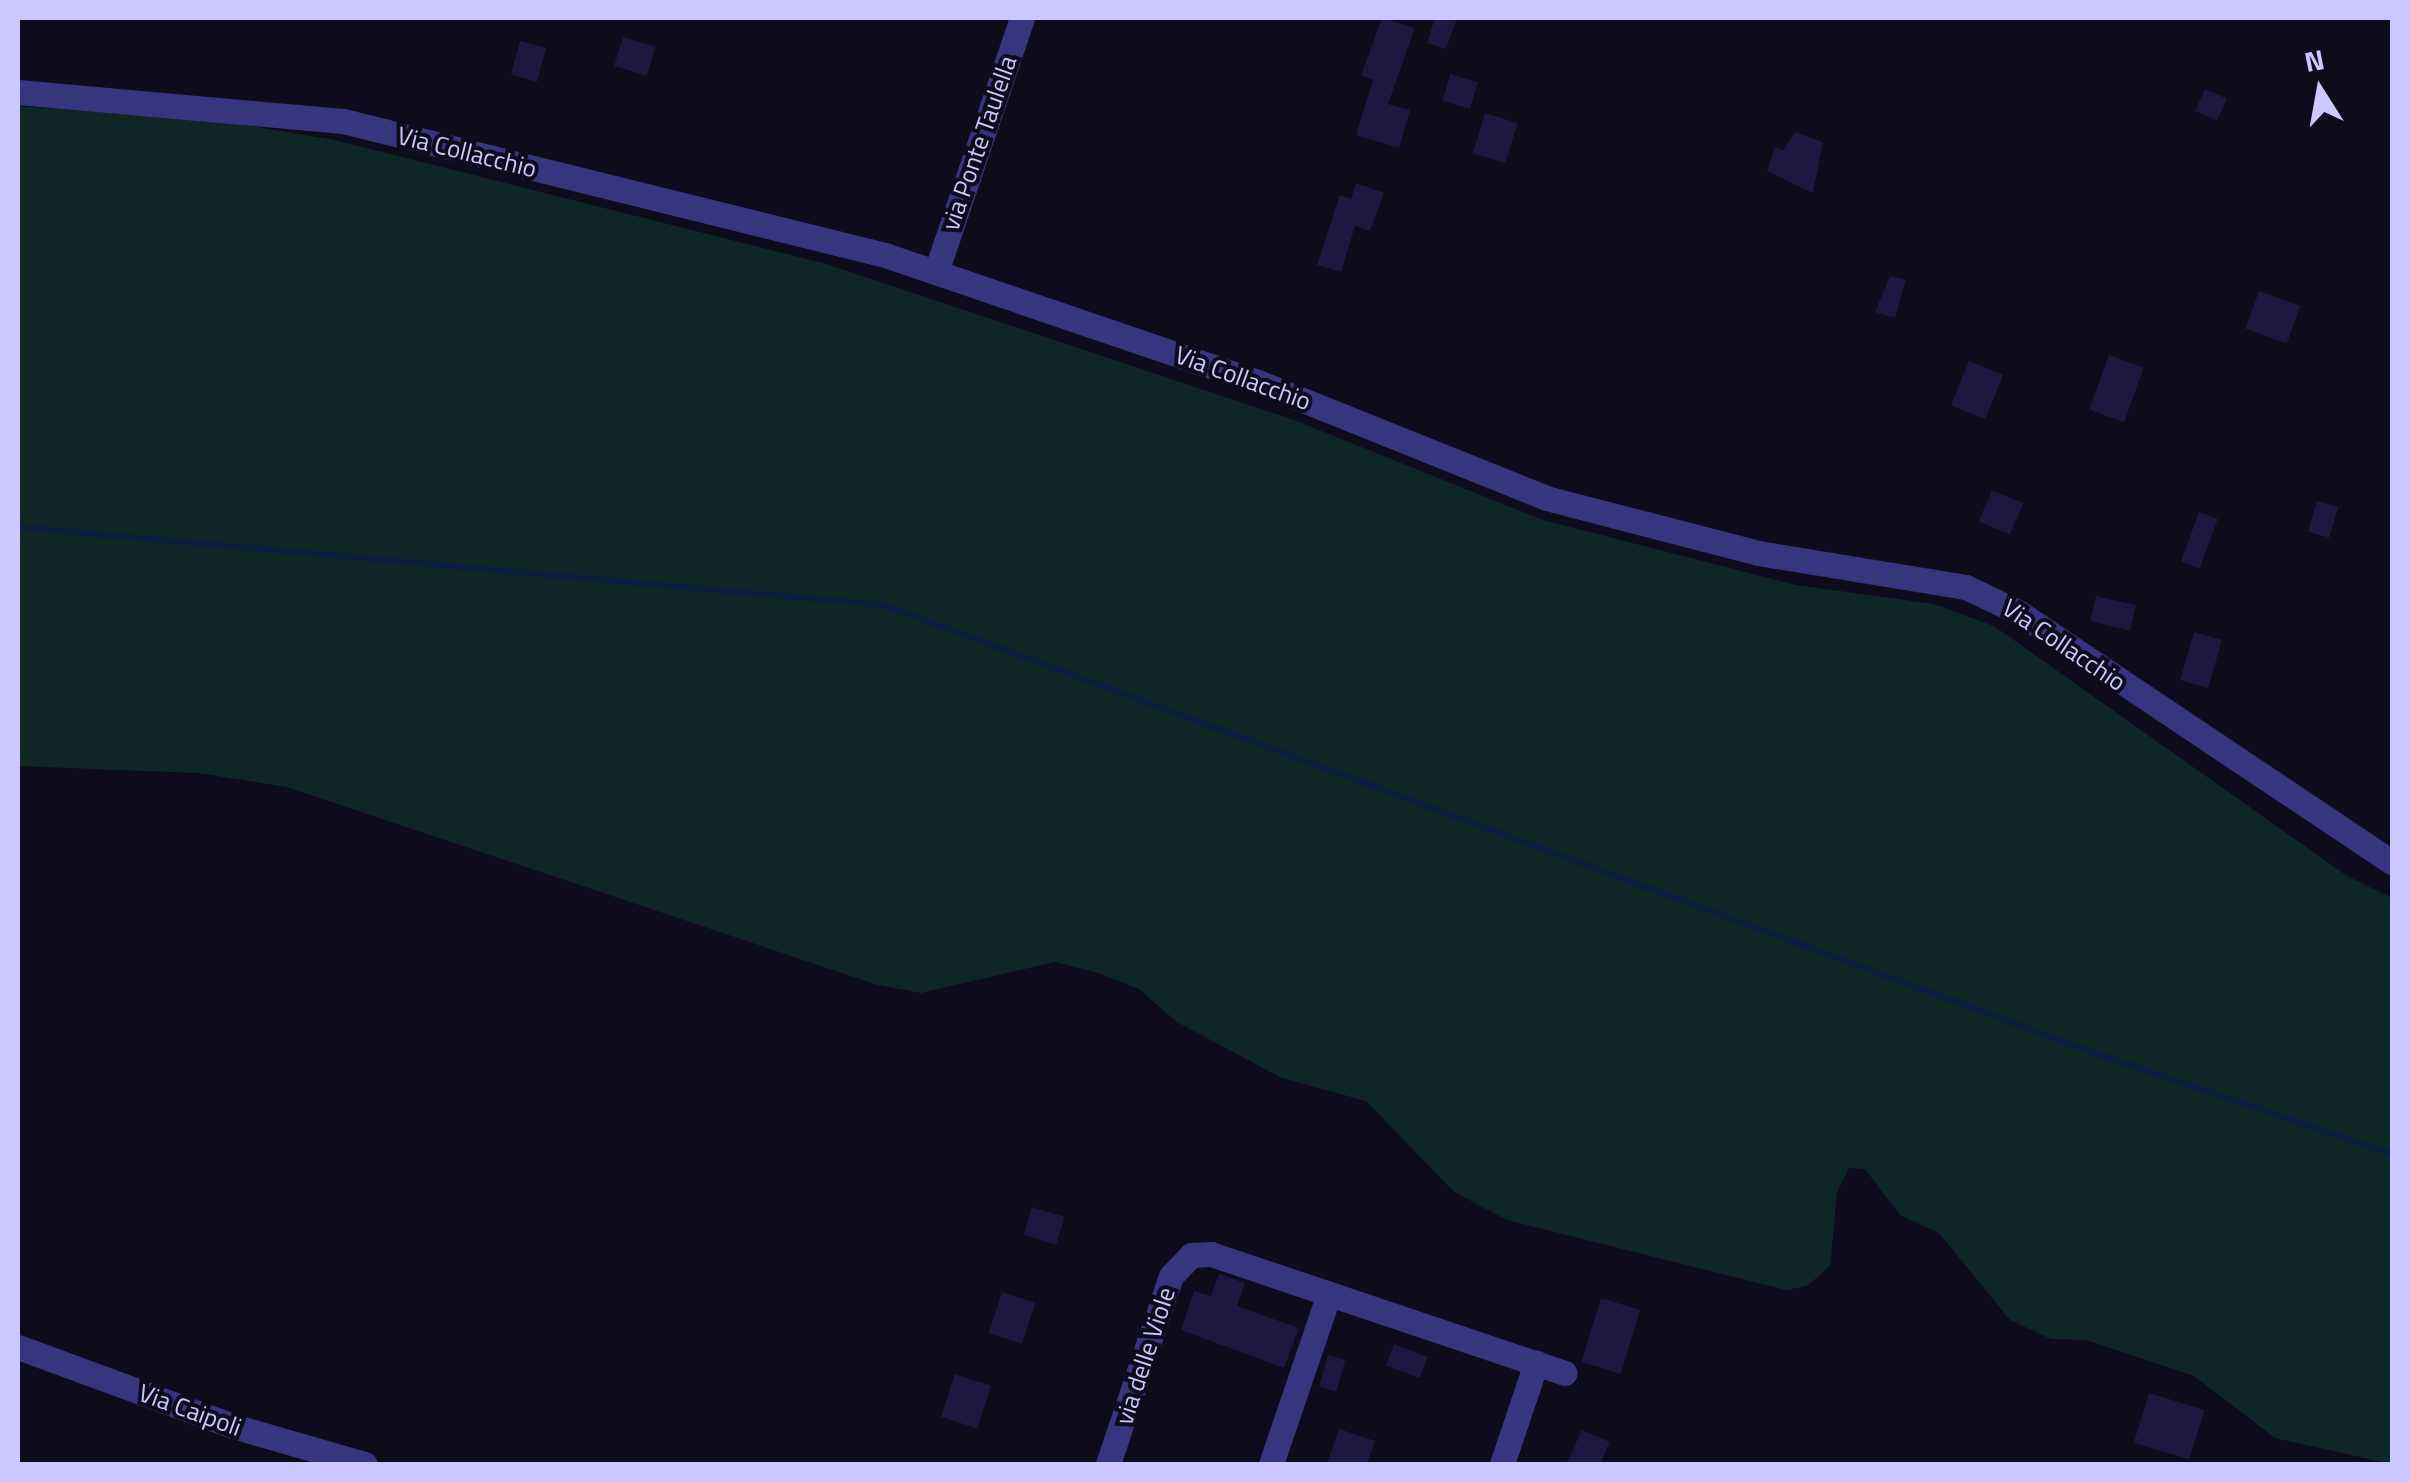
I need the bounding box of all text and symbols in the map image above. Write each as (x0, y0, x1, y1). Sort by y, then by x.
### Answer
text: N (2301, 37, 2328, 83)
north arrow (2270, 40, 2370, 140)
street label: via Ponte Taulella (935, 52, 1023, 234)
street label: Via Collacchio (394, 120, 540, 184)
street label: Via Collacchio (1171, 340, 1315, 416)
street label: Via Collacchio (1997, 593, 2131, 697)
street label: via delle Viole (1109, 1284, 1181, 1428)
street label: Via Caipoli (134, 1378, 246, 1442)

